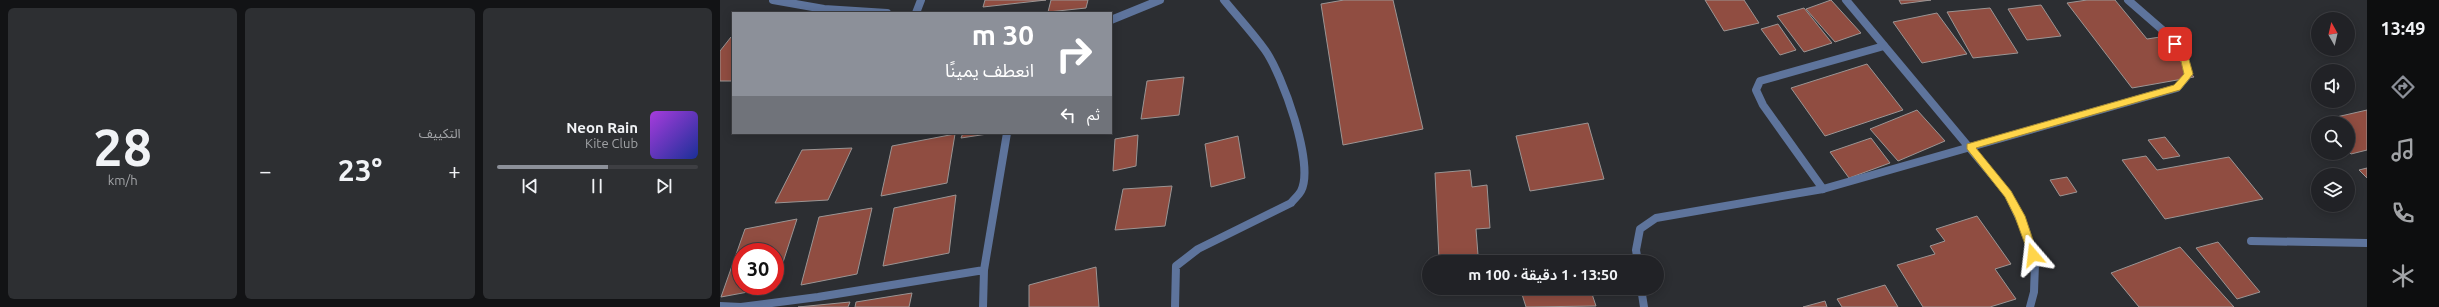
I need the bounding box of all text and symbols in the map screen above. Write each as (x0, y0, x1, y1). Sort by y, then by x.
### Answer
north arrow (2311, 12, 2355, 56)
map controls (2311, 12, 2355, 212)
text: 13:49 (2380, 18, 2426, 38)
text: 30 m (972, 19, 1034, 50)
pin (2158, 27, 2192, 61)
icon: right (1048, 28, 1100, 80)
icon: arrive (2164, 33, 2186, 55)
text: انعطف يمينًا (945, 60, 1034, 80)
button: sound (2311, 64, 2355, 108)
icon: directions (2389, 73, 2417, 101)
icon: left (1057, 104, 1079, 126)
text: ثم (1087, 106, 1100, 123)
button: search (2311, 116, 2355, 160)
text: 28 (93, 118, 152, 176)
text: Neon Rain (566, 119, 638, 136)
text: التكييف (419, 126, 461, 140)
text: Kite Club (585, 136, 638, 150)
icon: music (2389, 136, 2417, 164)
text: 23° (338, 153, 382, 187)
text: − (259, 158, 272, 183)
text: + (448, 158, 461, 183)
button: layers (2311, 168, 2355, 212)
text: km/h (108, 173, 138, 187)
icon: previous (519, 175, 541, 197)
icon: pause (586, 175, 608, 197)
icon: next (653, 175, 675, 197)
icon: phone (2389, 199, 2417, 227)
position arrow (2012, 234, 2054, 276)
speed limit sign: 30 (732, 243, 784, 295)
icon: climate (2389, 262, 2417, 290)
text: 13:50 · 1 دقيقة · 100 m (1468, 266, 1618, 283)

